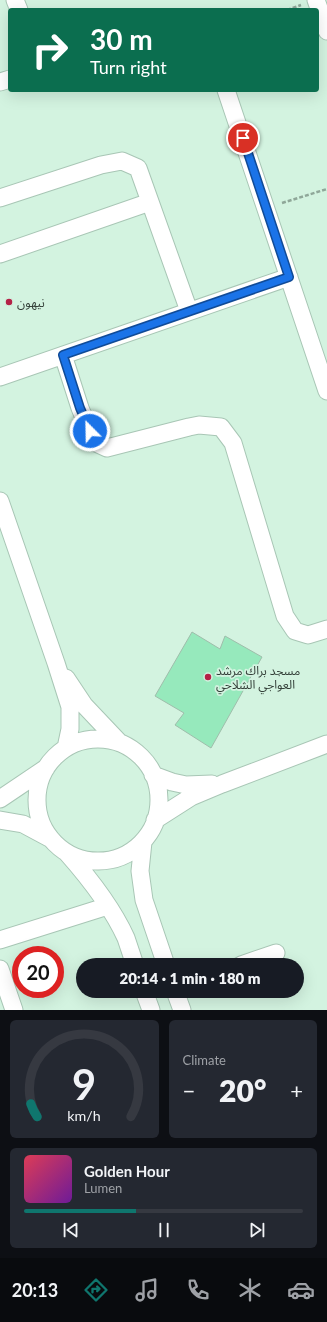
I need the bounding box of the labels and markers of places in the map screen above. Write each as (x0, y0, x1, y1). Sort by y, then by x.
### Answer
pin (226, 121, 260, 155)
place label: نيهون (17, 295, 45, 310)
marker: نيهون (4, 297, 14, 307)
place label: مسجد براك مرشد العواجي الشلاحي (216, 663, 300, 694)
marker: مسجد براك مرشد العواجي الشلاحي (203, 672, 213, 682)

